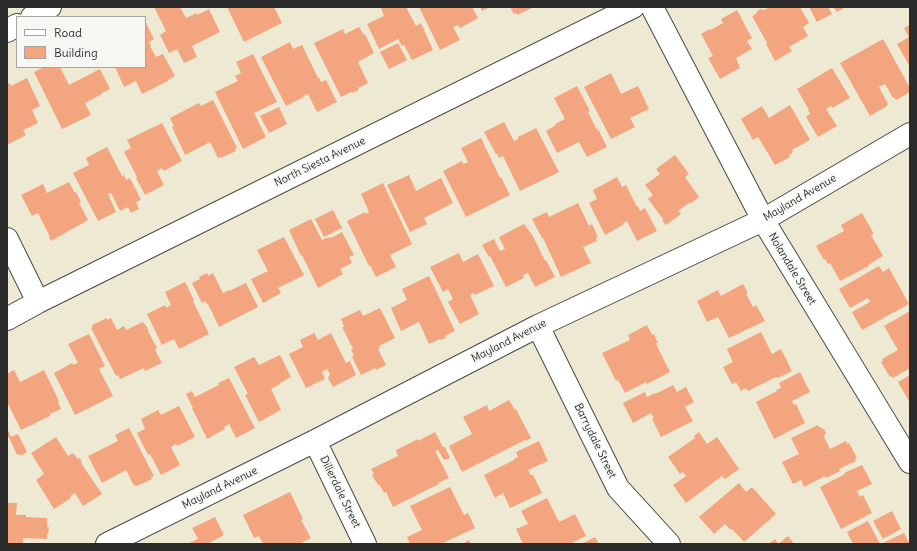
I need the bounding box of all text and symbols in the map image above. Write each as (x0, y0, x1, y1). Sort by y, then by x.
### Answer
legend (16, 16, 146, 68)
text: Road (54, 25, 82, 40)
text: Building (54, 45, 98, 60)
street label: North Siesta Avenue (272, 134, 368, 190)
street label: Mayland Avenue (761, 172, 839, 224)
street label: Nolandale Street (765, 230, 819, 308)
street label: Mayland Avenue (469, 316, 549, 366)
street label: Barrydale Street (571, 401, 619, 481)
street label: Dillerdale Street (317, 454, 363, 530)
street label: Mayland Avenue (180, 464, 260, 512)

